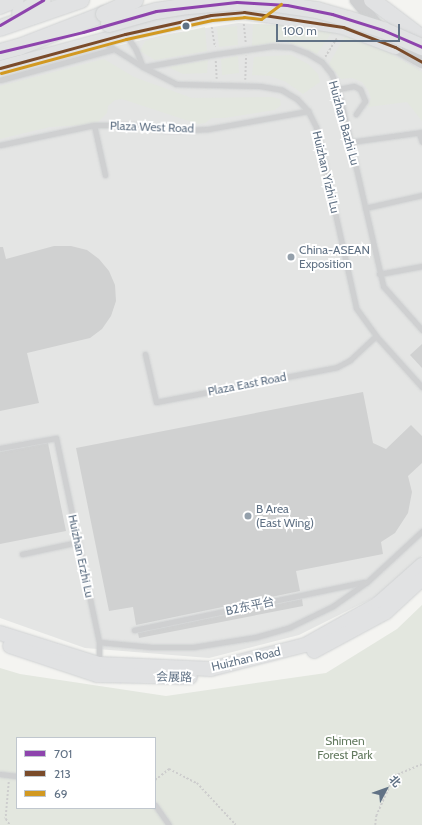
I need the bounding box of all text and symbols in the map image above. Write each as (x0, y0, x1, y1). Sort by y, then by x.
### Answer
scale bar (278, 16, 402, 42)
unlabelled marker (181, 21, 191, 31)
text: 100 m (283, 23, 317, 38)
street label: Huizhan Bazhi Lu (326, 79, 362, 167)
street label: Plaza West Road (110, 118, 194, 136)
street label: Huizhan Yizhi Lu (310, 129, 342, 215)
place label: China-ASEAN Exposition (299, 243, 370, 271)
marker: China-ASEAN Exposition (286, 252, 296, 262)
street label: Plaza East Road (207, 369, 287, 399)
place label: B Area (East Wing) (256, 502, 314, 530)
marker: B Area (East Wing) (243, 511, 253, 521)
street label: Huizhan Erzhi Lu (65, 513, 97, 599)
street label: B2东平台 (224, 594, 276, 618)
street label: Huizhan Road (210, 644, 282, 674)
street label: 会展路 (156, 669, 192, 685)
park label: Shimen Forest Park (317, 734, 373, 762)
legend (16, 737, 156, 809)
text: 701 (54, 746, 72, 761)
text: 213 (54, 766, 71, 781)
north arrow (366, 769, 406, 809)
text: 北 (386, 772, 404, 790)
text: 69 (54, 786, 68, 801)

